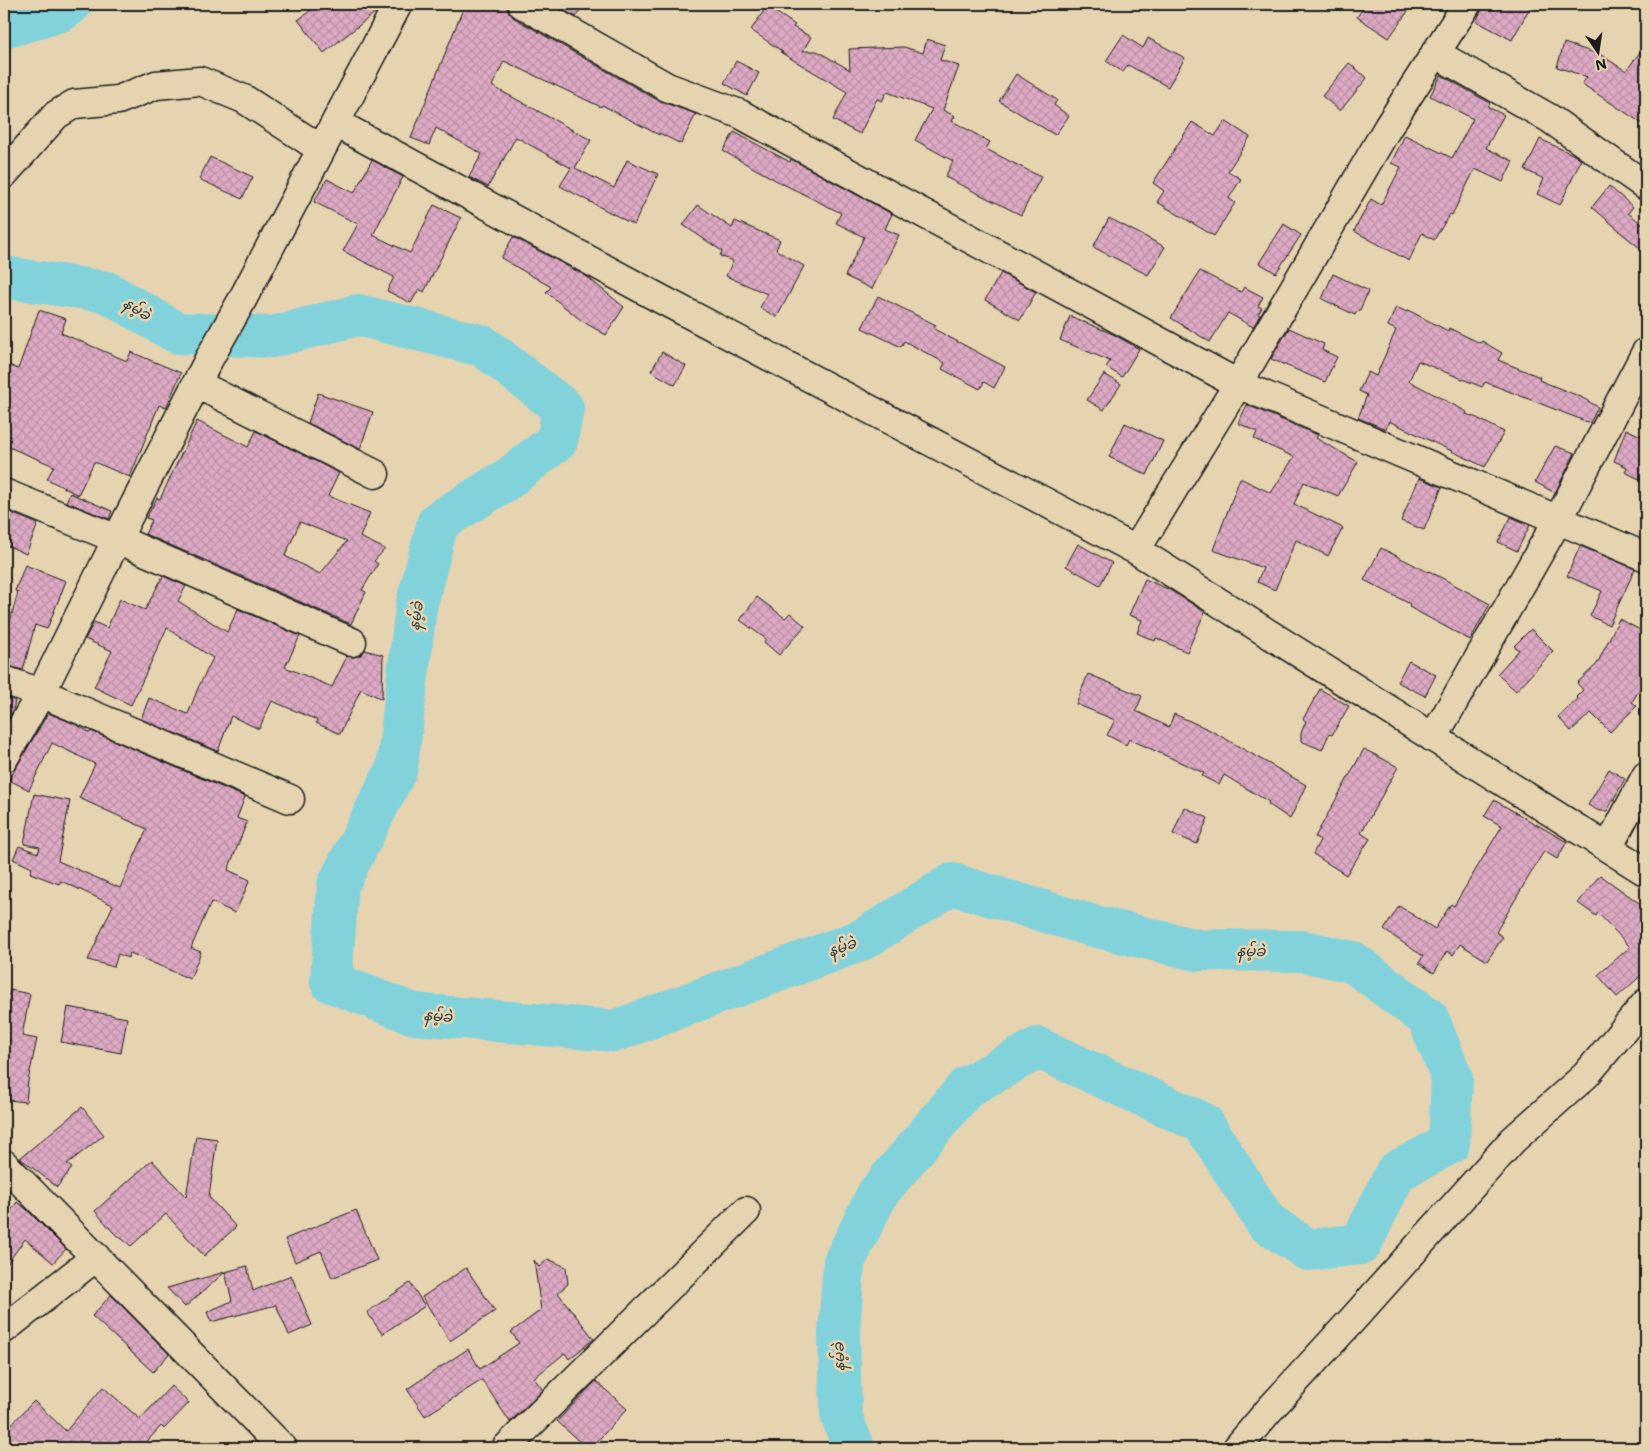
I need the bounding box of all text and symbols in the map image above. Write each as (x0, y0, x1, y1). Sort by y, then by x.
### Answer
north arrow (1572, 28, 1622, 78)
text: N (1593, 55, 1608, 75)
water label: နမ့်ခဲ (118, 292, 156, 327)
water label: နမ့်ခဲ (403, 599, 430, 632)
water label: နမ့်ခဲ (825, 931, 861, 963)
water label: နမ့်ခဲ (1236, 940, 1266, 963)
water label: နမ့်ခဲ (423, 1004, 454, 1029)
water label: နမ့်ခဲ (827, 1341, 851, 1372)

